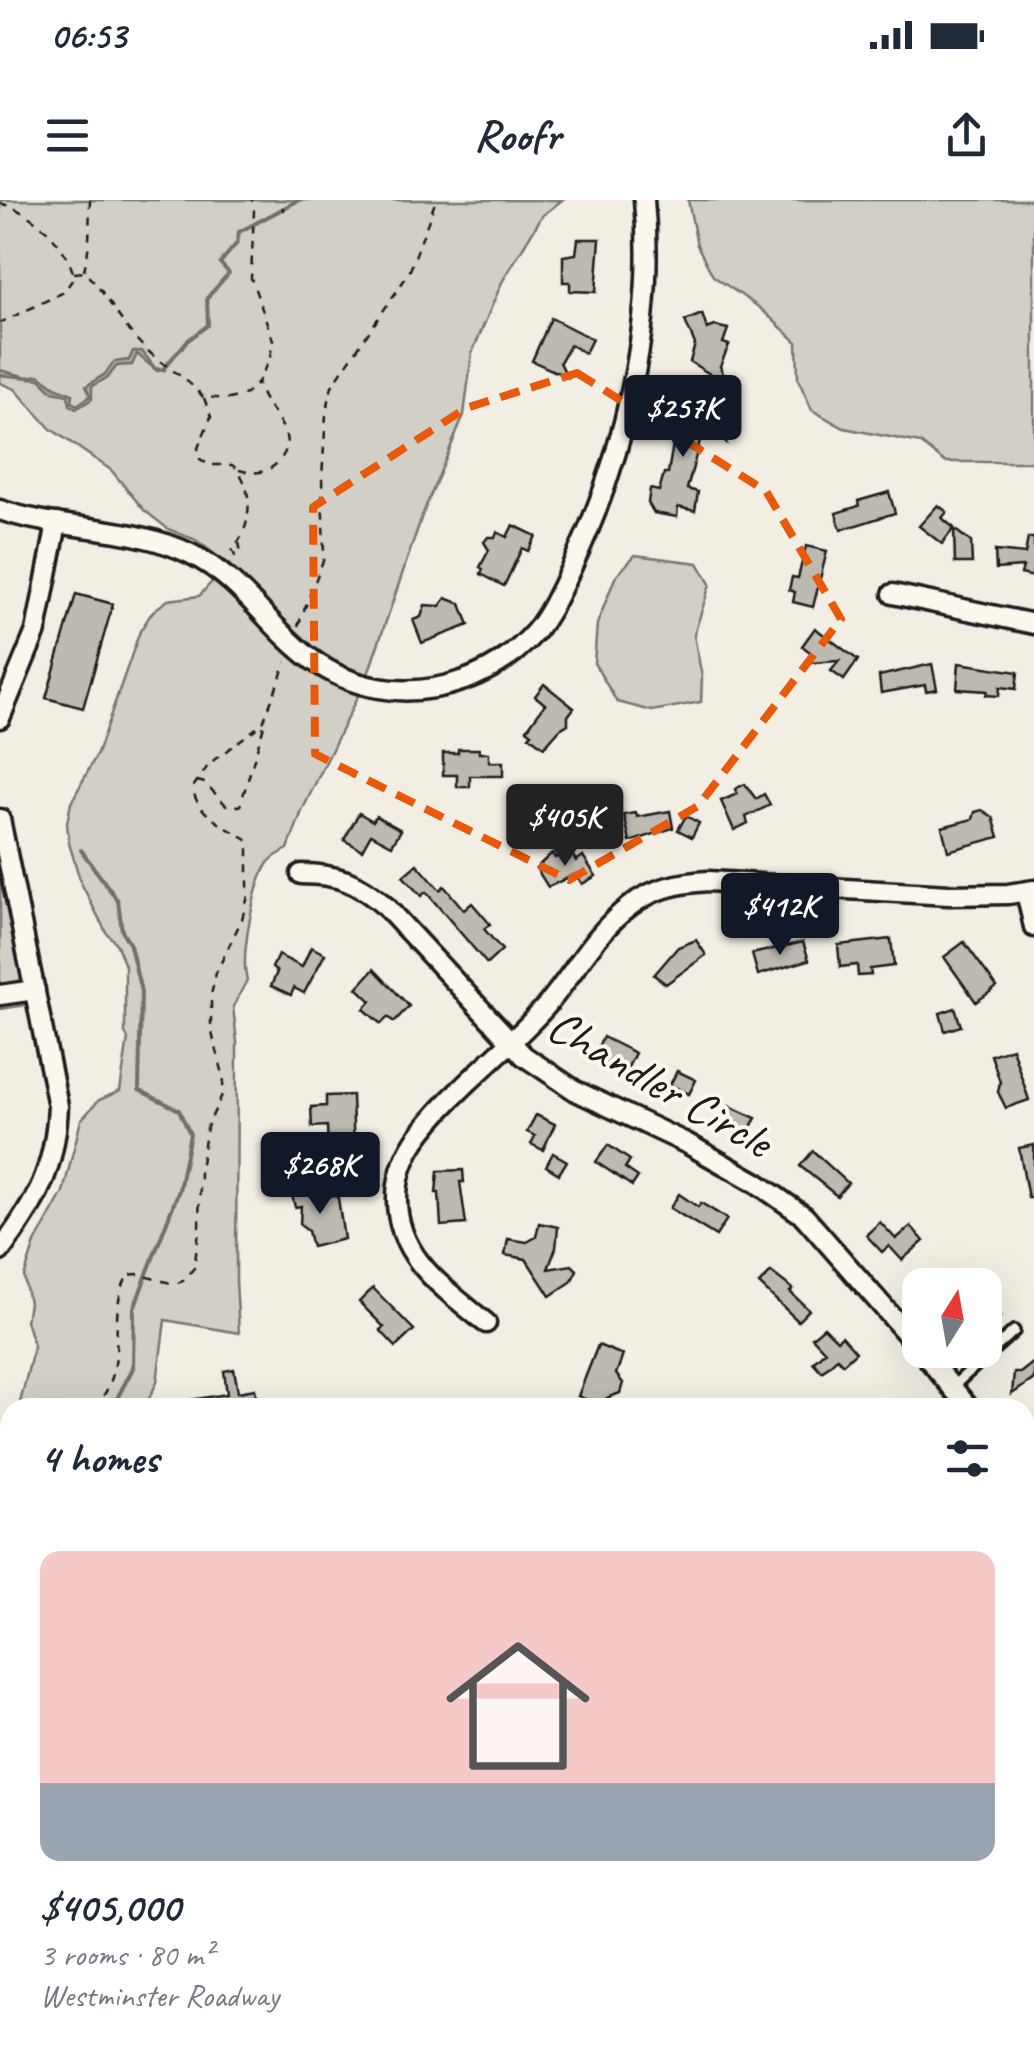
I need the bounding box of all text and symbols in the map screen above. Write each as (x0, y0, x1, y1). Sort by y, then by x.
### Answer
text: 06:53 (50, 12, 126, 59)
text: Roofr (474, 107, 560, 164)
icon: menu (40, 108, 95, 163)
icon: share (939, 108, 994, 163)
pin: $257K (613, 375, 753, 460)
text: $257K (646, 387, 720, 428)
pin: $405K (495, 784, 635, 869)
text: $405K (528, 796, 602, 837)
pin: $412K (710, 873, 850, 958)
text: $412K (743, 885, 817, 926)
street label: Chandler Circle (537, 995, 786, 1173)
pin: $268K (250, 1132, 390, 1217)
text: $268K (283, 1144, 357, 1185)
north arrow (902, 1268, 1002, 1368)
map controls (902, 1268, 1002, 1368)
icon: filters (940, 1431, 995, 1486)
text: 4 homes (40, 1432, 159, 1485)
icon: home (428, 1616, 608, 1796)
text: $405,000 (40, 1881, 180, 1934)
text: 3 rooms · 80 m² (40, 1934, 213, 1975)
text: Westminster Roadway (40, 1975, 279, 2016)

